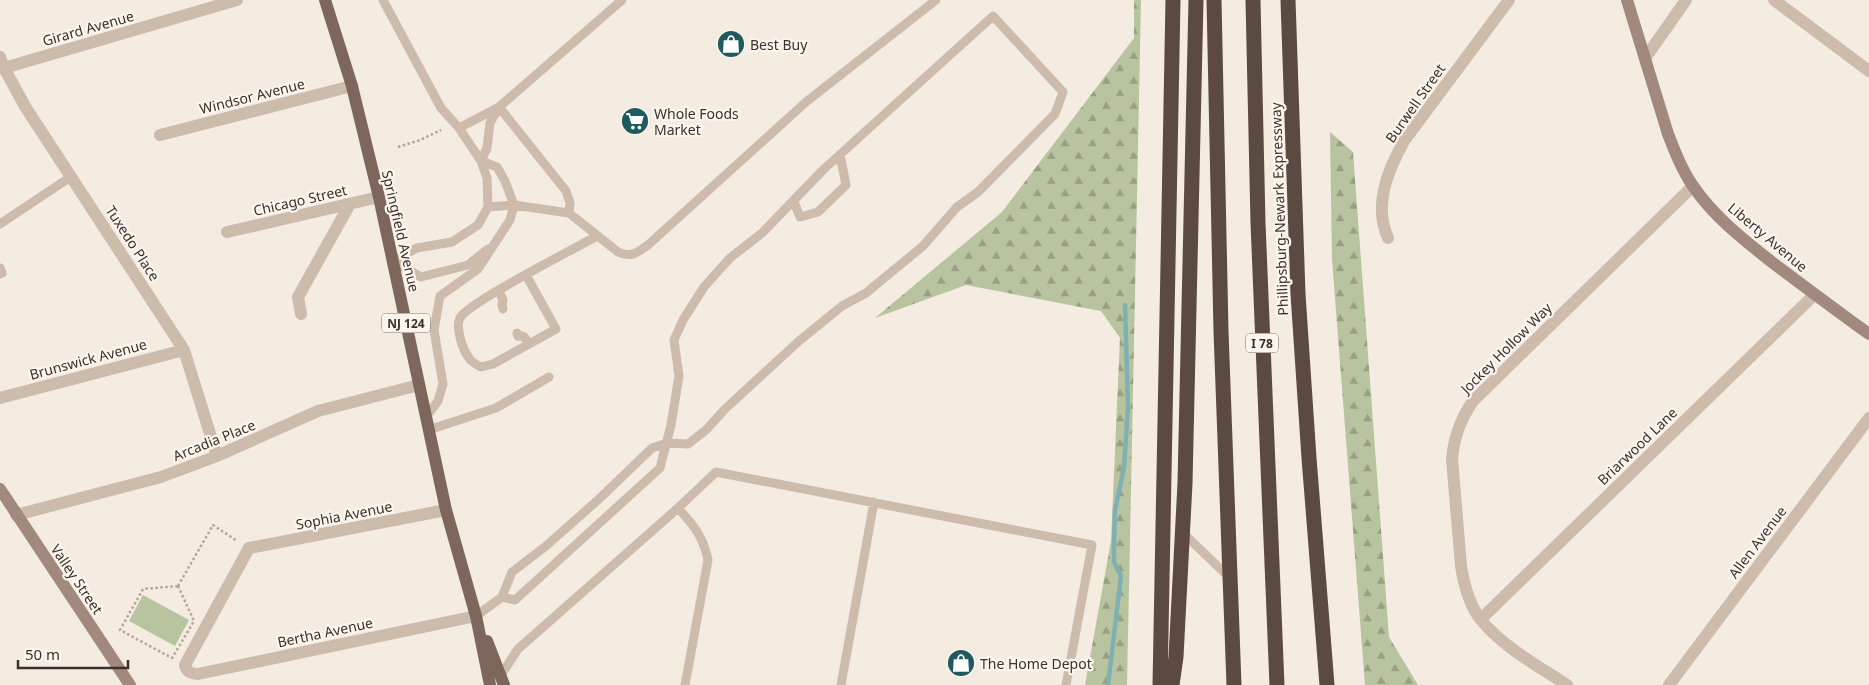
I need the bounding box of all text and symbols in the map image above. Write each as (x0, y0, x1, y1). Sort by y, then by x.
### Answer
street label: Girard Avenue (40, 6, 136, 50)
shop icon: Best Buy (716, 29, 746, 59)
place label: Best Buy (750, 35, 808, 54)
street label: Burwell Street (1381, 60, 1449, 146)
street label: Windsor Avenue (197, 74, 307, 118)
street label: Phillipsburg-Newark Expressway (1266, 101, 1292, 316)
place label: Whole Foods Market (654, 104, 739, 139)
supermarket icon: Whole Foods Market (620, 106, 650, 136)
street label: Springfield Avenue (378, 168, 424, 294)
street label: Chicago Street (251, 180, 349, 220)
street label: Liberty Avenue (1724, 198, 1812, 276)
street label: Tuxedo Place (102, 202, 164, 284)
street label: Jockey Hollow Way (1455, 298, 1556, 399)
road number: NJ 124 (382, 314, 430, 332)
road number: I 78 (1246, 333, 1278, 352)
street label: Brunswick Avenue (27, 334, 149, 384)
street label: Briarwood Lane (1593, 403, 1681, 489)
street label: Arcadia Place (170, 415, 258, 465)
street label: Sophia Avenue (294, 496, 394, 534)
street label: Allen Avenue (1724, 502, 1790, 582)
street label: Valley Street (47, 540, 107, 618)
street label: Bertha Avenue (276, 613, 375, 651)
scale bar (18, 638, 128, 670)
text: 50 m (25, 644, 60, 664)
shop icon: The Home Depot (946, 648, 976, 678)
place label: The Home Depot (980, 654, 1092, 673)

